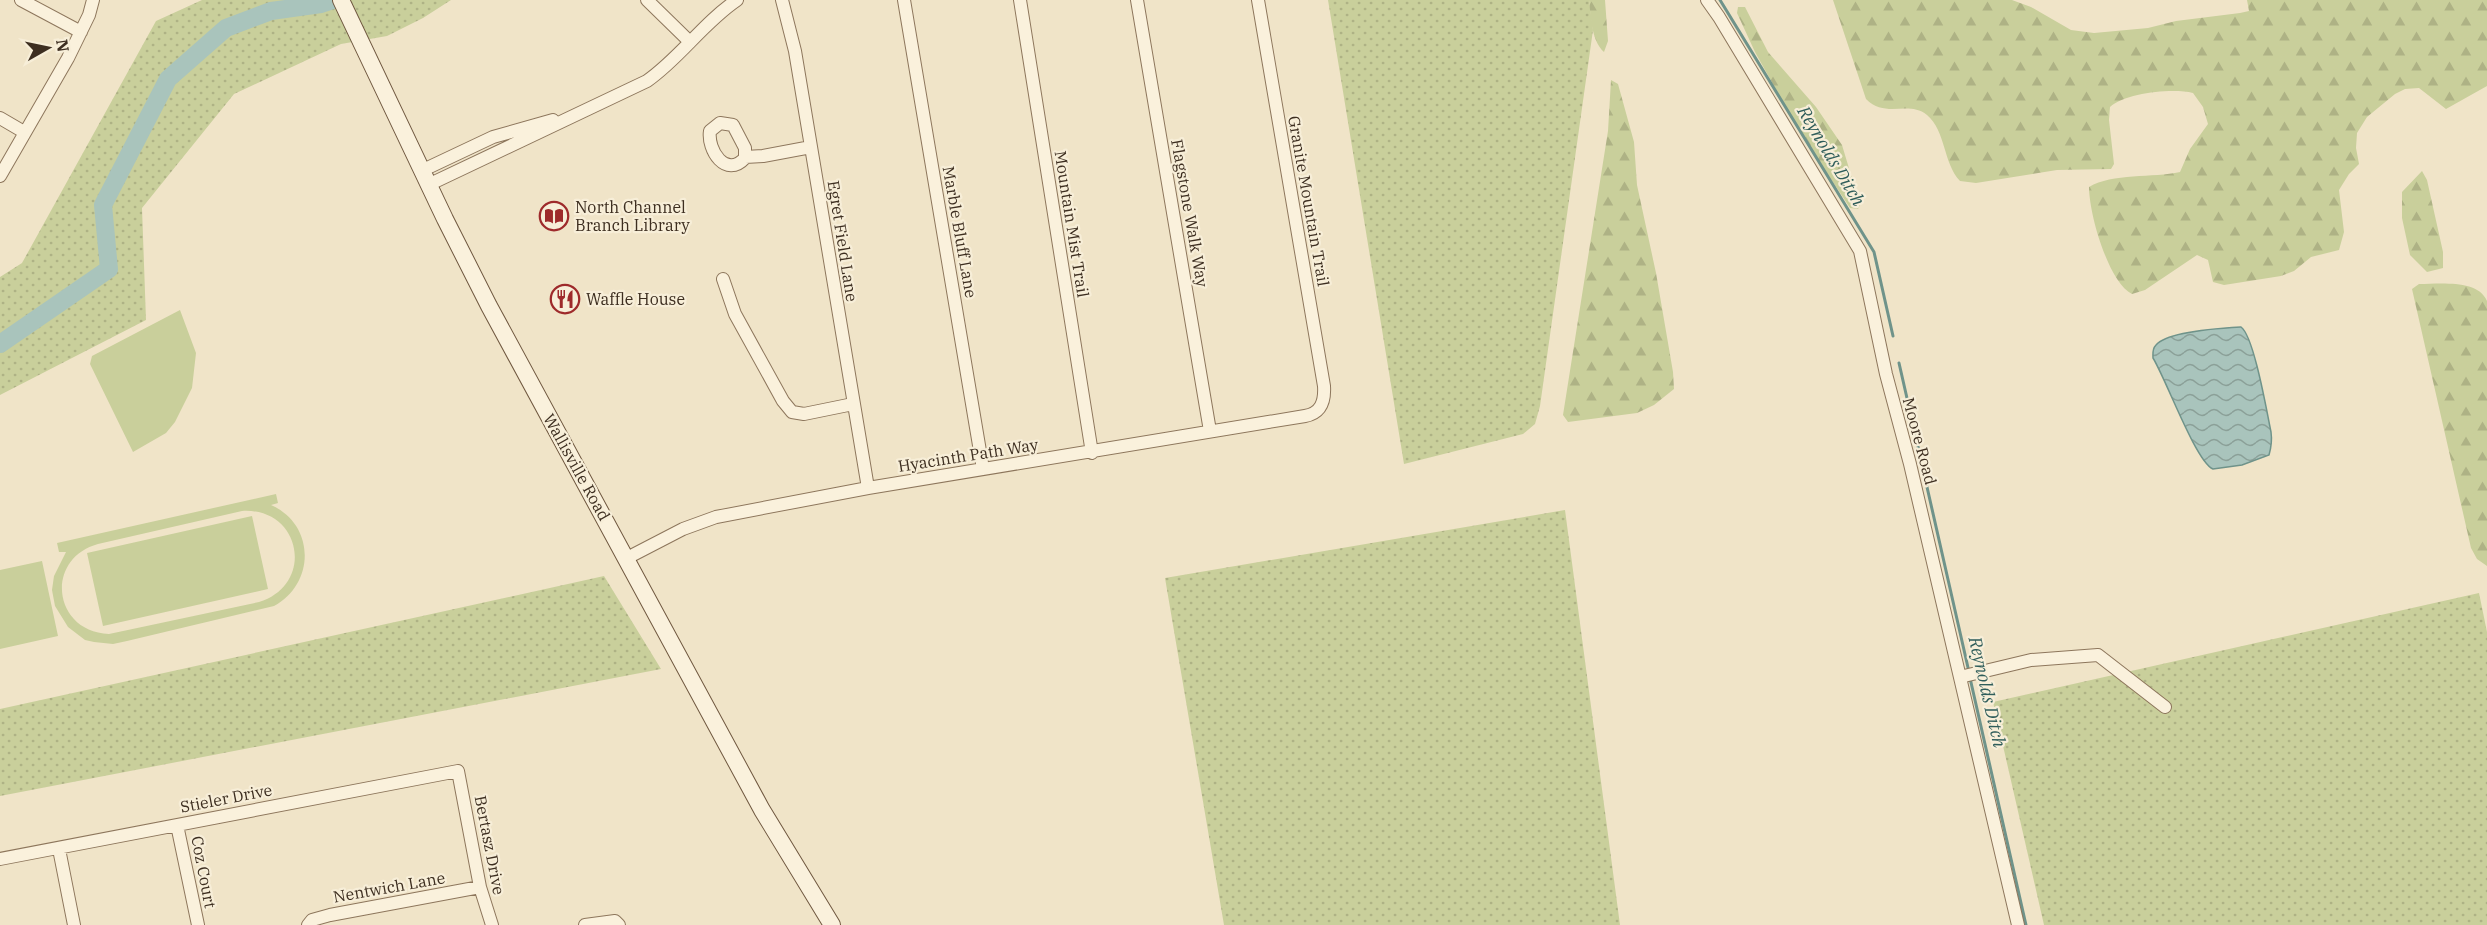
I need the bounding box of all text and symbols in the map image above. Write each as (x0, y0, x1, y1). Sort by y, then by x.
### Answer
north arrow (18, 18, 78, 78)
text: N (52, 38, 74, 53)
water label: Reynolds Ditch (1792, 101, 1870, 210)
street label: Granite Mountain Trail (1284, 114, 1334, 288)
street label: Flagstone Walk Way (1167, 137, 1213, 289)
street label: Mountain Mist Trail (1051, 149, 1094, 299)
street label: Marble Bluff Lane (939, 164, 981, 300)
street label: Egret Field Lane (824, 179, 862, 303)
place label: North Channel Branch Library (575, 197, 690, 235)
library icon: North Channel Branch Library (538, 200, 570, 232)
restaurant icon: Waffle House (549, 283, 581, 315)
place label: Waffle House (586, 289, 685, 309)
street label: Moore Road (1899, 395, 1941, 487)
street label: Wallisville Road (539, 410, 615, 524)
street label: Hyacinth Path Way (896, 434, 1040, 476)
water label: Reynolds Ditch (1963, 633, 2011, 750)
street label: Stieler Drive (178, 779, 274, 817)
street label: Bertasz Drive (471, 794, 509, 896)
street label: Coz Court (187, 834, 221, 910)
street label: Nentwich Lane (331, 867, 447, 907)

